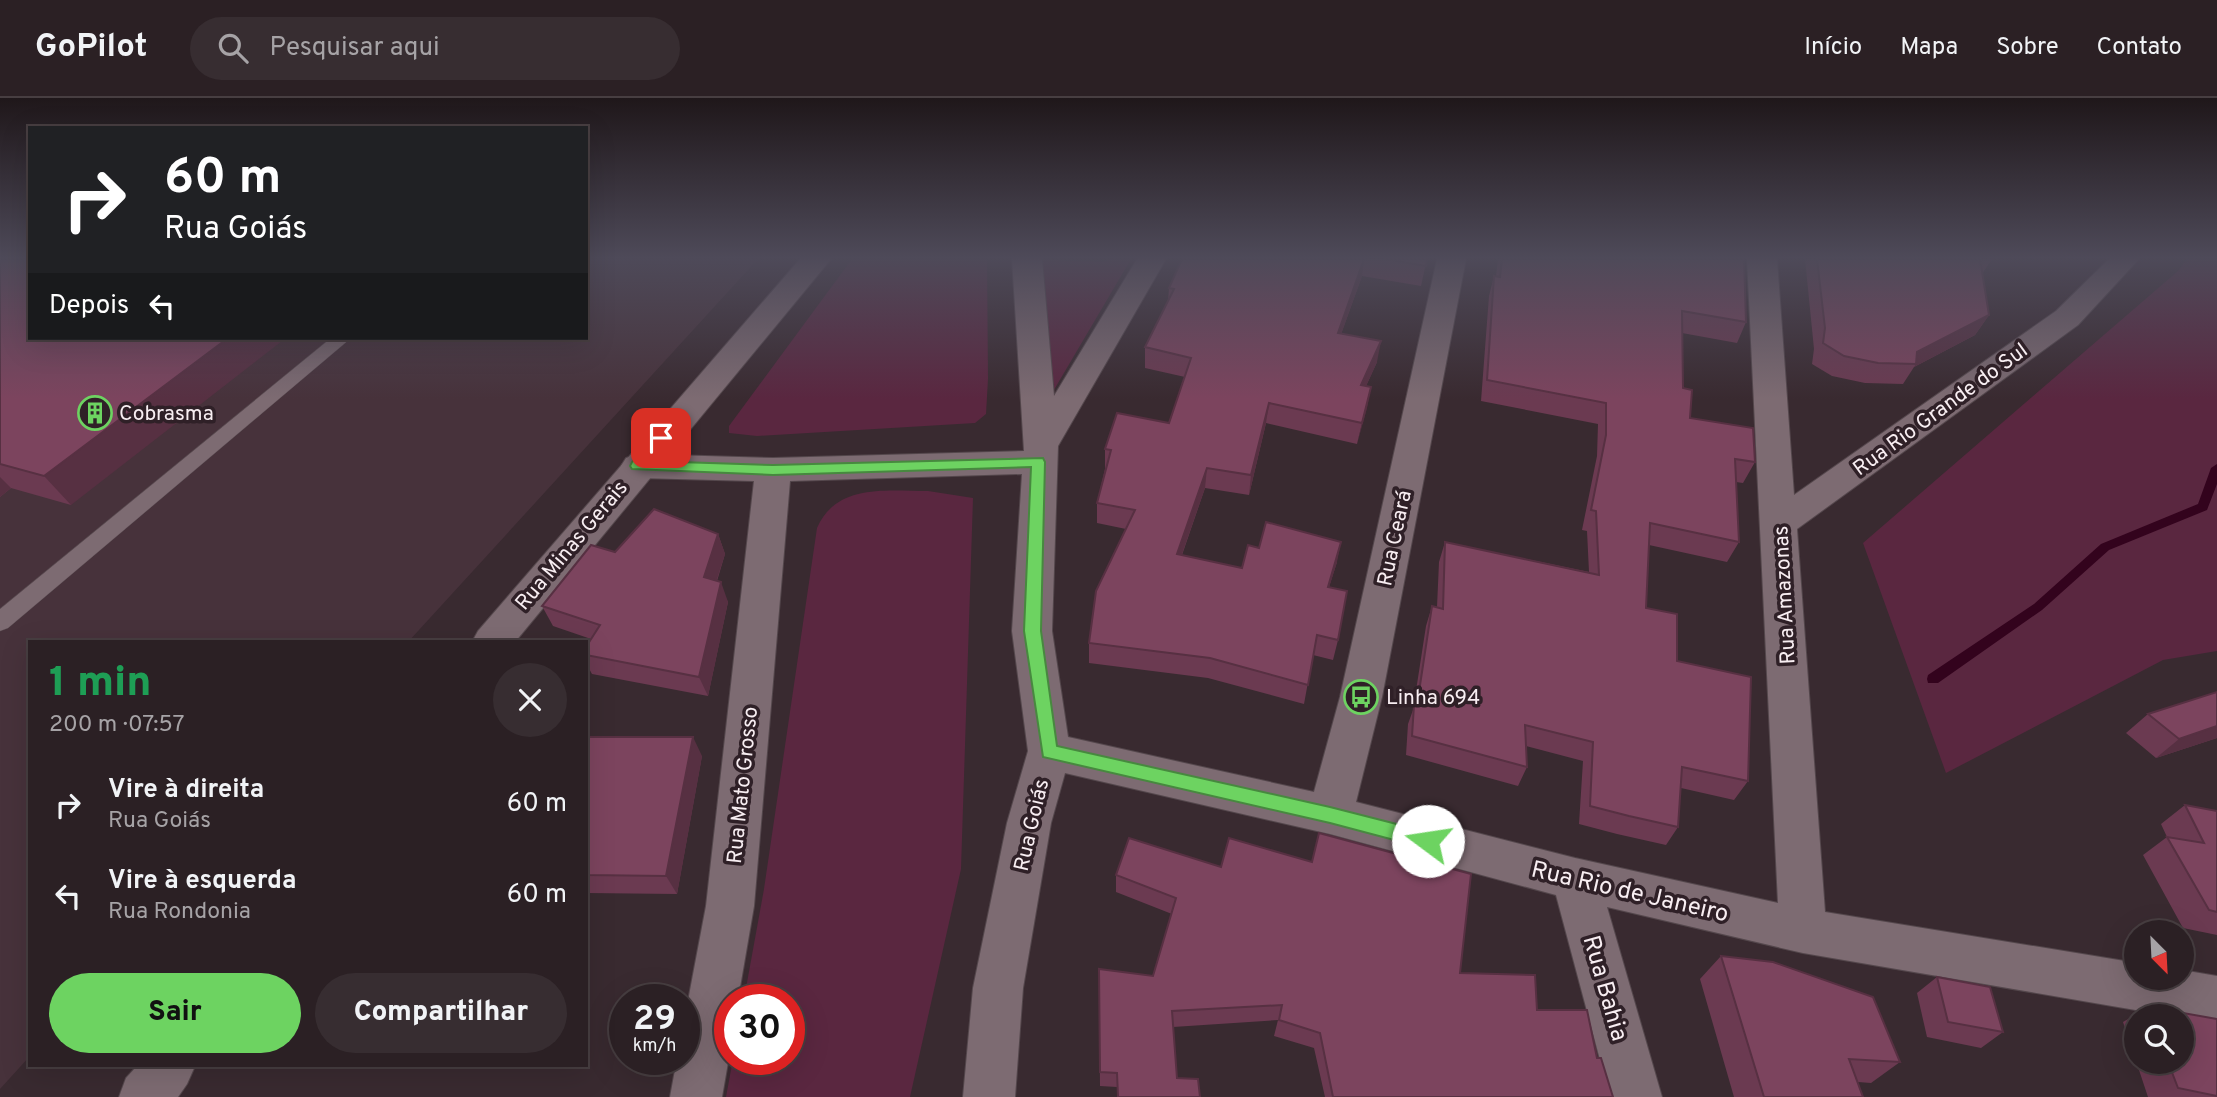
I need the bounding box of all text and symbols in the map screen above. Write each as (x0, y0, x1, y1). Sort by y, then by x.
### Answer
search box (190, 17, 680, 80)
text: GoPilot (35, 27, 148, 69)
icon: search (214, 29, 252, 67)
text: Pesquisar aqui (270, 32, 440, 65)
text: Início (1804, 33, 1862, 63)
text: Mapa (1900, 33, 1958, 63)
text: Sobre (1996, 33, 2059, 63)
text: Contato (2097, 33, 2182, 63)
text: 60 m (164, 149, 282, 211)
icon: right (49, 154, 140, 245)
text: Rua Goiás (164, 210, 307, 250)
icon: left (143, 287, 181, 325)
text: Depois (49, 290, 129, 323)
street label: Rua Rio Grande do Sul (1848, 338, 2034, 483)
building icon: Cobrasma (76, 394, 114, 432)
place label: Cobrasma (119, 401, 214, 428)
pin (631, 408, 691, 468)
icon: arrive (642, 419, 680, 457)
street label: Rua Minas Gerais (510, 475, 634, 617)
street label: Rua Ceará (1372, 488, 1419, 589)
street label: Rua Amazonas (1768, 525, 1803, 665)
text: 1 min (49, 658, 152, 711)
button: close (493, 663, 567, 737)
bus stop icon: Linha 694 (1342, 678, 1380, 716)
place label: Linha 694 (1386, 685, 1480, 712)
street label: Rua Mato Grosso (722, 705, 765, 865)
text: 200 m · 07:57 (49, 711, 185, 740)
text: Vire à direita (108, 774, 264, 807)
street label: Rua Goiás (1009, 777, 1056, 874)
icon: right (49, 786, 87, 824)
text: 60 m (507, 788, 567, 821)
position arrow (1391, 804, 1465, 878)
text: Rua Goiás (108, 807, 211, 836)
street label: Rua Rio de Janeiro (1528, 856, 1731, 930)
text: Vire à esquerda (108, 865, 296, 898)
icon: left (49, 877, 87, 915)
text: 60 m (507, 879, 567, 912)
text: Rua Rondonia (108, 898, 251, 927)
north arrow (2124, 920, 2194, 990)
map controls (2124, 920, 2194, 1074)
street label: Rua Bahia (1575, 932, 1633, 1045)
button: Sair (49, 973, 301, 1053)
button: Compartilhar (315, 973, 567, 1053)
speed limit sign: 30 (714, 984, 805, 1075)
text: 29 (633, 998, 676, 1042)
button: search (2124, 1004, 2194, 1074)
text: km/h (633, 1035, 676, 1058)

